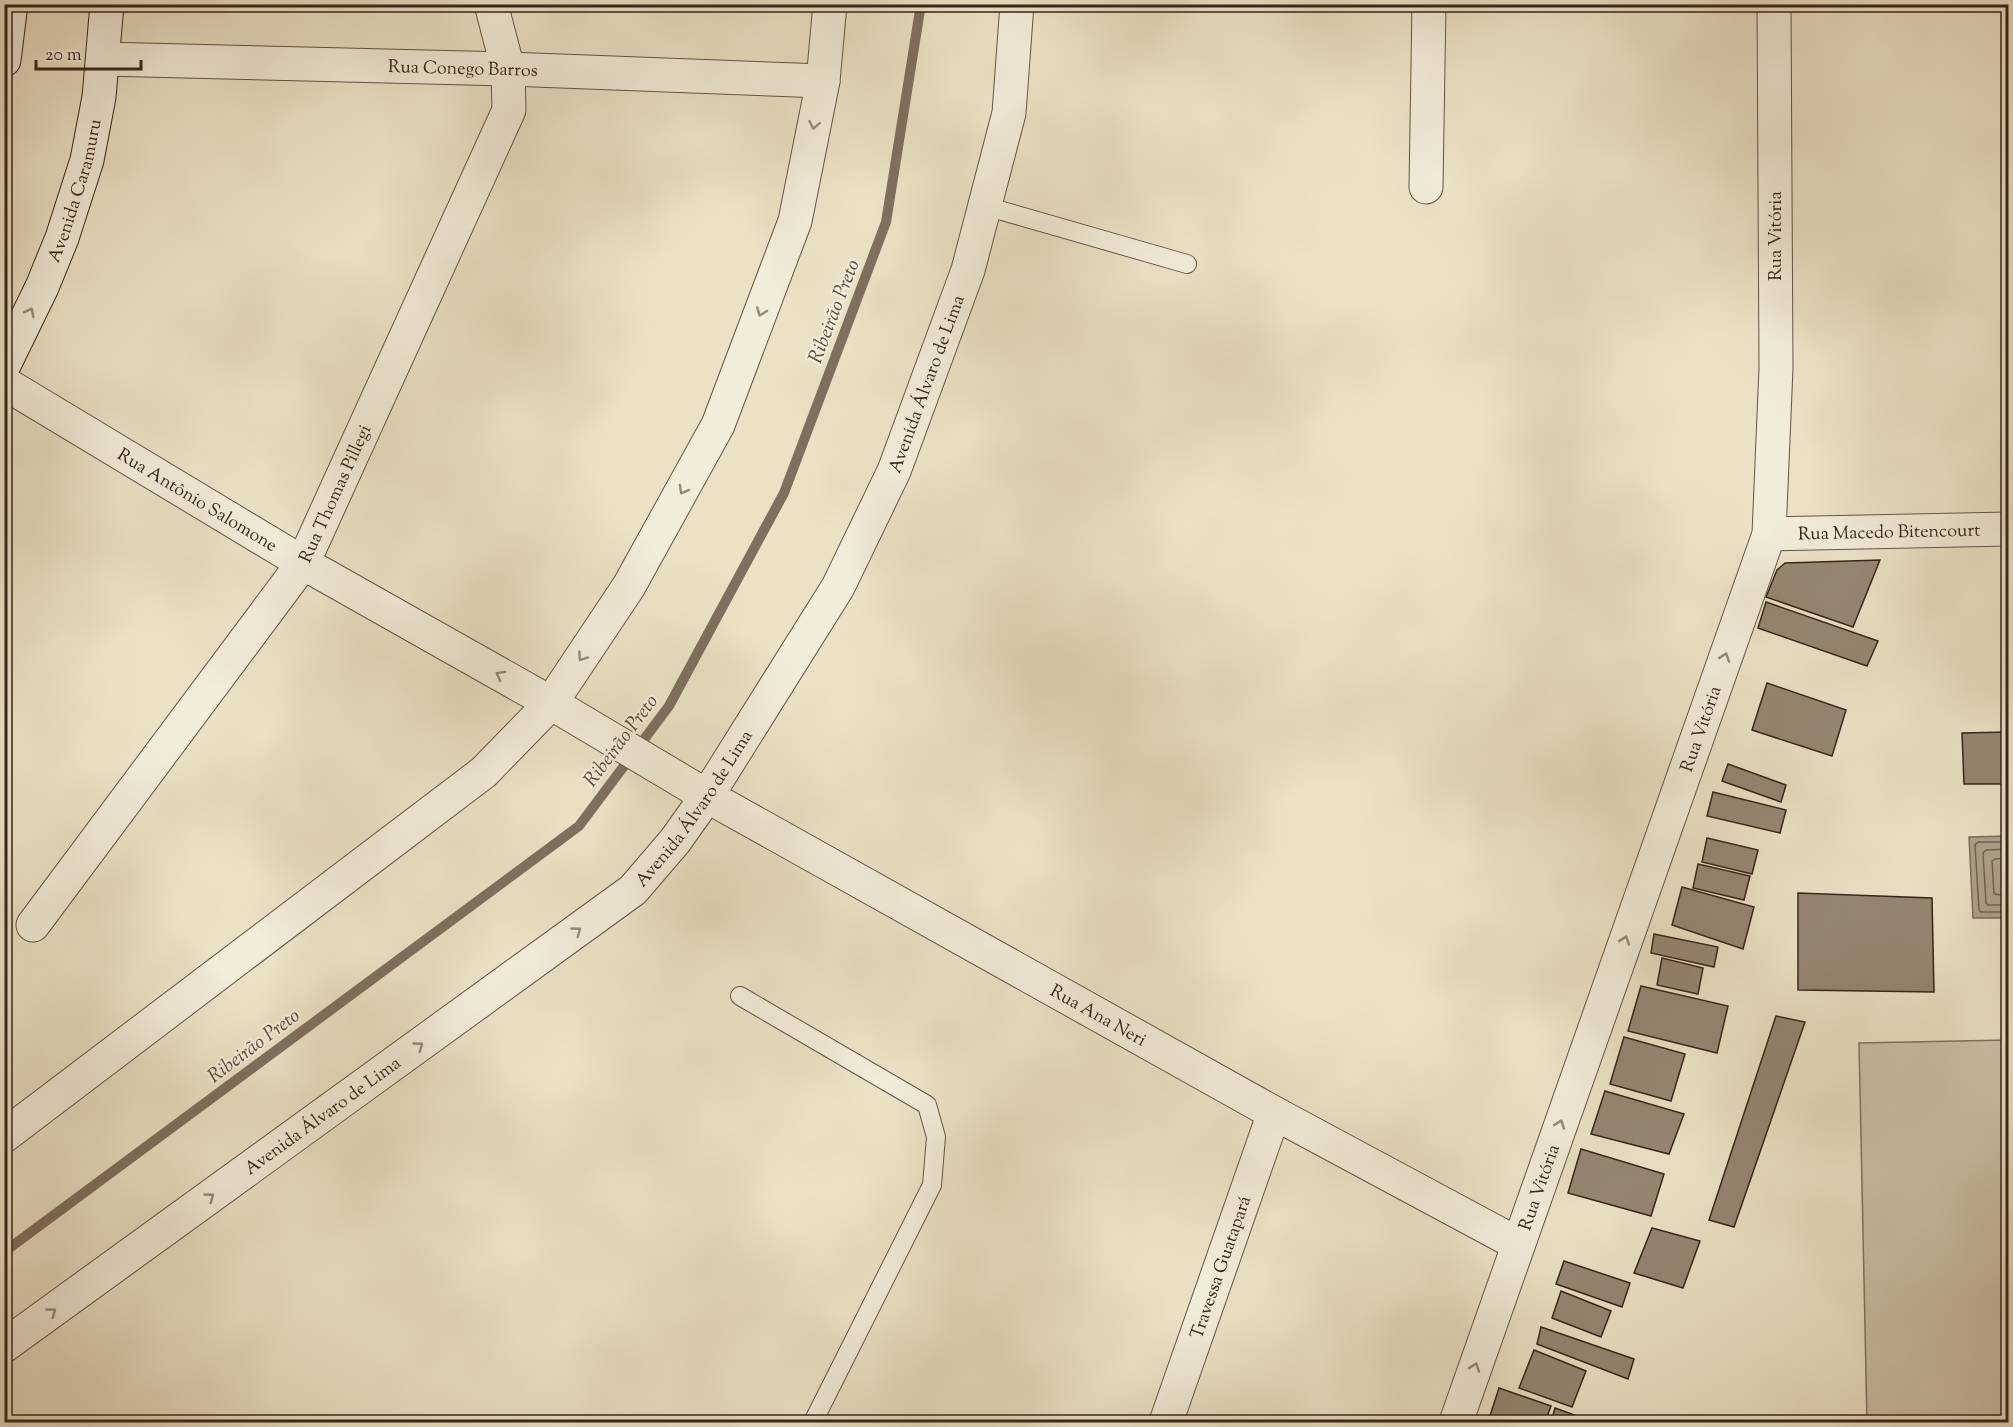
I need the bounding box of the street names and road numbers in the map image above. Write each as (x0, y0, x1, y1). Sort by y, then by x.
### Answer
street label: Rua Conego Barros (388, 55, 538, 85)
street label: Avenida Caramuru (42, 117, 110, 267)
street label: Rua Vitória (1764, 191, 1790, 281)
street label: Avenida Álvaro de Lima (883, 292, 973, 477)
street label: Rua Thomas Pillegi (294, 421, 379, 568)
street label: Rua Antônio Salomone (112, 443, 282, 560)
street label: Rua Macedo Bitencourt (1798, 519, 1980, 548)
street label: Rua Vitória (1675, 683, 1729, 776)
street label: Avenida Álvaro de Lima (630, 726, 760, 894)
street label: Rua Ana Neri (1045, 979, 1151, 1054)
street label: Avenida Álvaro de Lima (240, 1051, 407, 1183)
street label: Rua Vitória (1514, 1141, 1568, 1234)
street label: Travessa Guatapará (1185, 1193, 1259, 1343)

